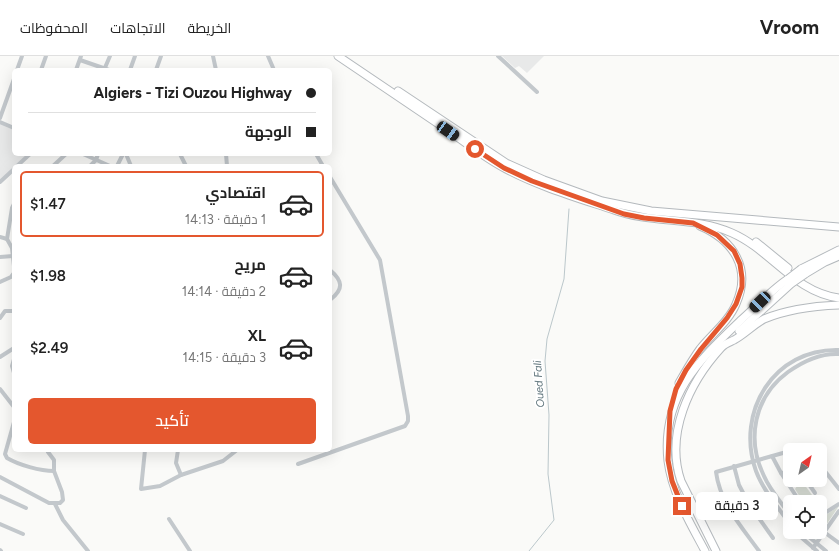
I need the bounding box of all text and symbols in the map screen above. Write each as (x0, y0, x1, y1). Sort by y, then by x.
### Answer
text: Vroom (760, 16, 819, 39)
text: المحفوظات (20, 20, 88, 37)
text: الاتجاهات (110, 20, 166, 37)
text: الخريطة (188, 20, 231, 37)
text: Algiers - Tizi Ouzou Highway (94, 84, 292, 102)
car (435, 119, 461, 143)
text: الوجهة (245, 123, 292, 141)
route start (466, 140, 484, 158)
text: اقتصادي (206, 184, 266, 202)
icon: car (278, 186, 314, 222)
text: $1.47 (30, 195, 66, 213)
text: 1 دقيقة · 14:13 (185, 212, 266, 227)
text: مريح (234, 256, 266, 274)
icon: car (278, 258, 314, 294)
text: $1.98 (30, 267, 66, 285)
text: 2 دقيقة · 14:14 (182, 284, 266, 299)
car (747, 289, 773, 315)
text: XL (248, 327, 266, 345)
icon: car (278, 330, 314, 366)
text: $2.49 (30, 339, 68, 357)
text: 3 دقيقة · 14:15 (183, 350, 266, 365)
water label: Oued Fali (531, 360, 547, 408)
button: تأكيد (28, 398, 316, 444)
north arrow (783, 443, 827, 487)
map controls (783, 443, 827, 539)
callout: 3 دقيقة (696, 492, 778, 520)
button: locate (783, 495, 827, 539)
route end (673, 497, 691, 515)
text: 3 دقيقة (715, 498, 759, 513)

